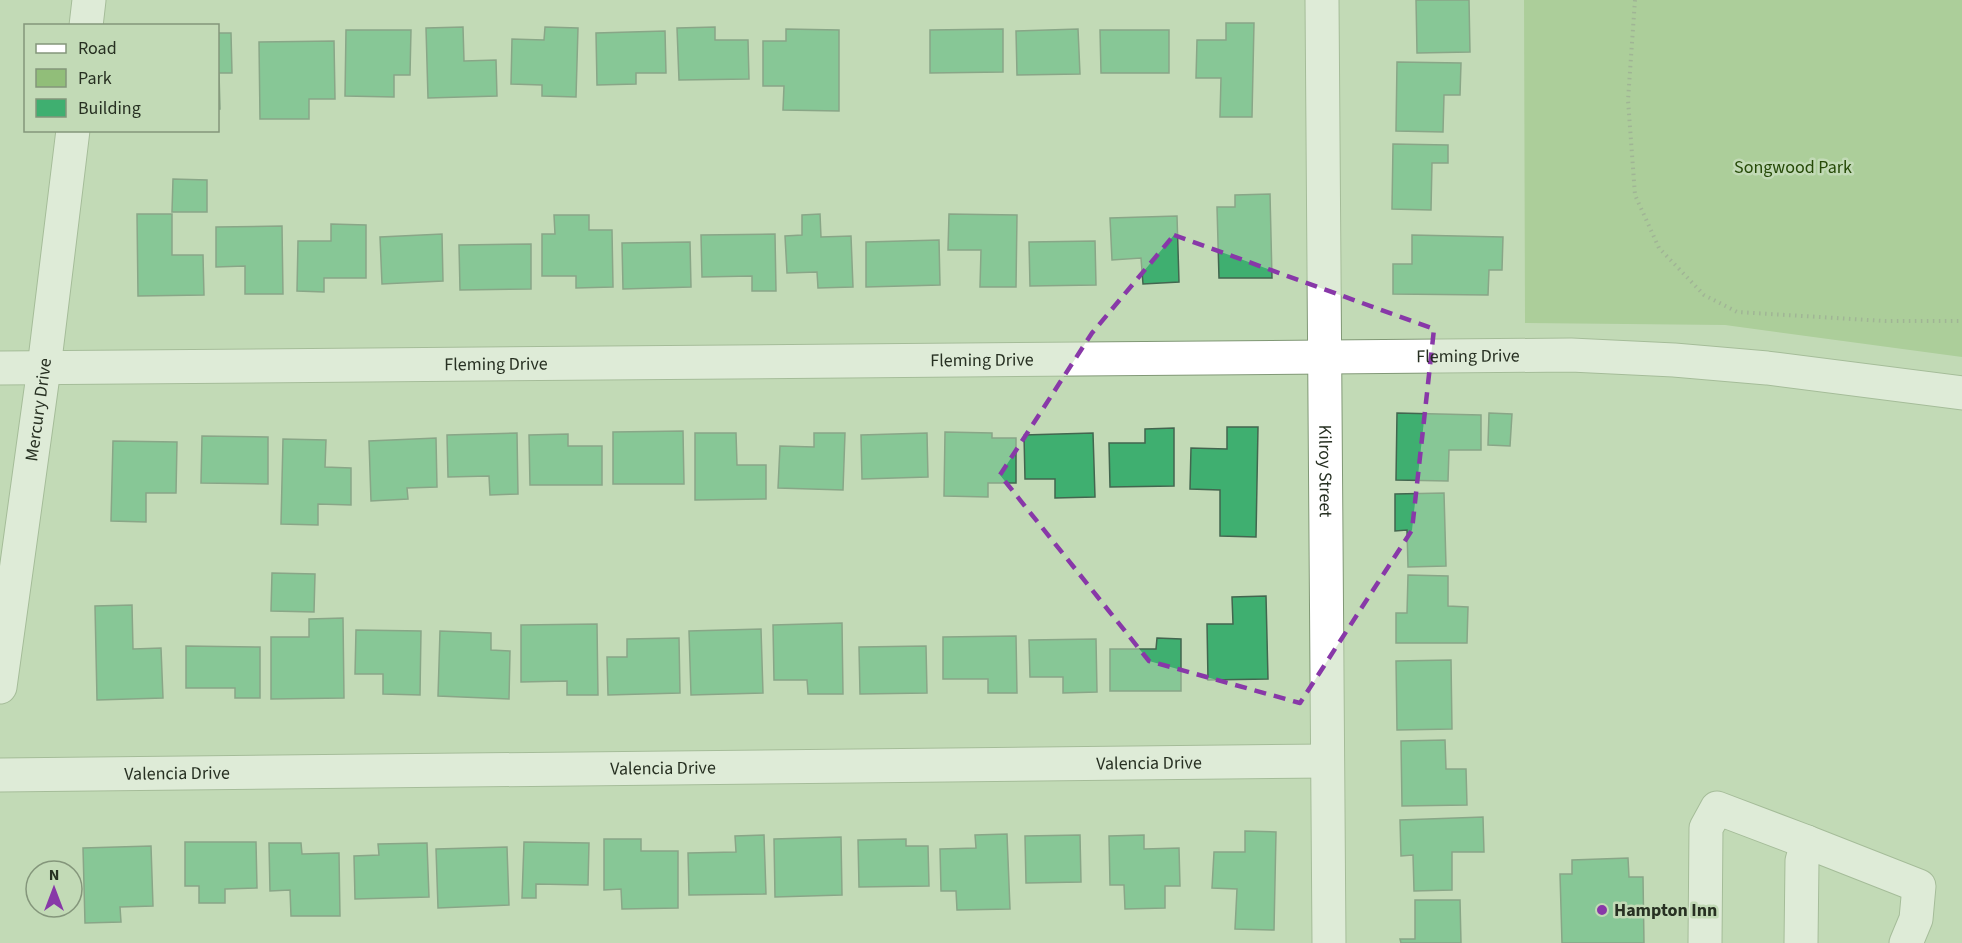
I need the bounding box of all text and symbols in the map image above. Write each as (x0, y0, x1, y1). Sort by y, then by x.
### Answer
legend (24, 24, 219, 132)
text: Road (78, 36, 117, 61)
text: Park (78, 66, 112, 91)
text: Building (78, 96, 141, 121)
park label: Songwood Park (1734, 155, 1852, 180)
street label: Fleming Drive (1416, 343, 1520, 369)
street label: Fleming Drive (930, 347, 1034, 373)
street label: Fleming Drive (444, 351, 548, 377)
street label: Mercury Drive (19, 357, 58, 463)
street label: Kilroy Street (1313, 425, 1338, 517)
street label: Valencia Drive (1096, 750, 1202, 776)
street label: Valencia Drive (610, 755, 716, 781)
street label: Valencia Drive (124, 760, 230, 786)
north arrow (24, 859, 84, 919)
text: N (49, 864, 59, 886)
place label: Hampton Inn (1614, 898, 1717, 923)
marker: Hampton Inn (1595, 903, 1609, 917)

